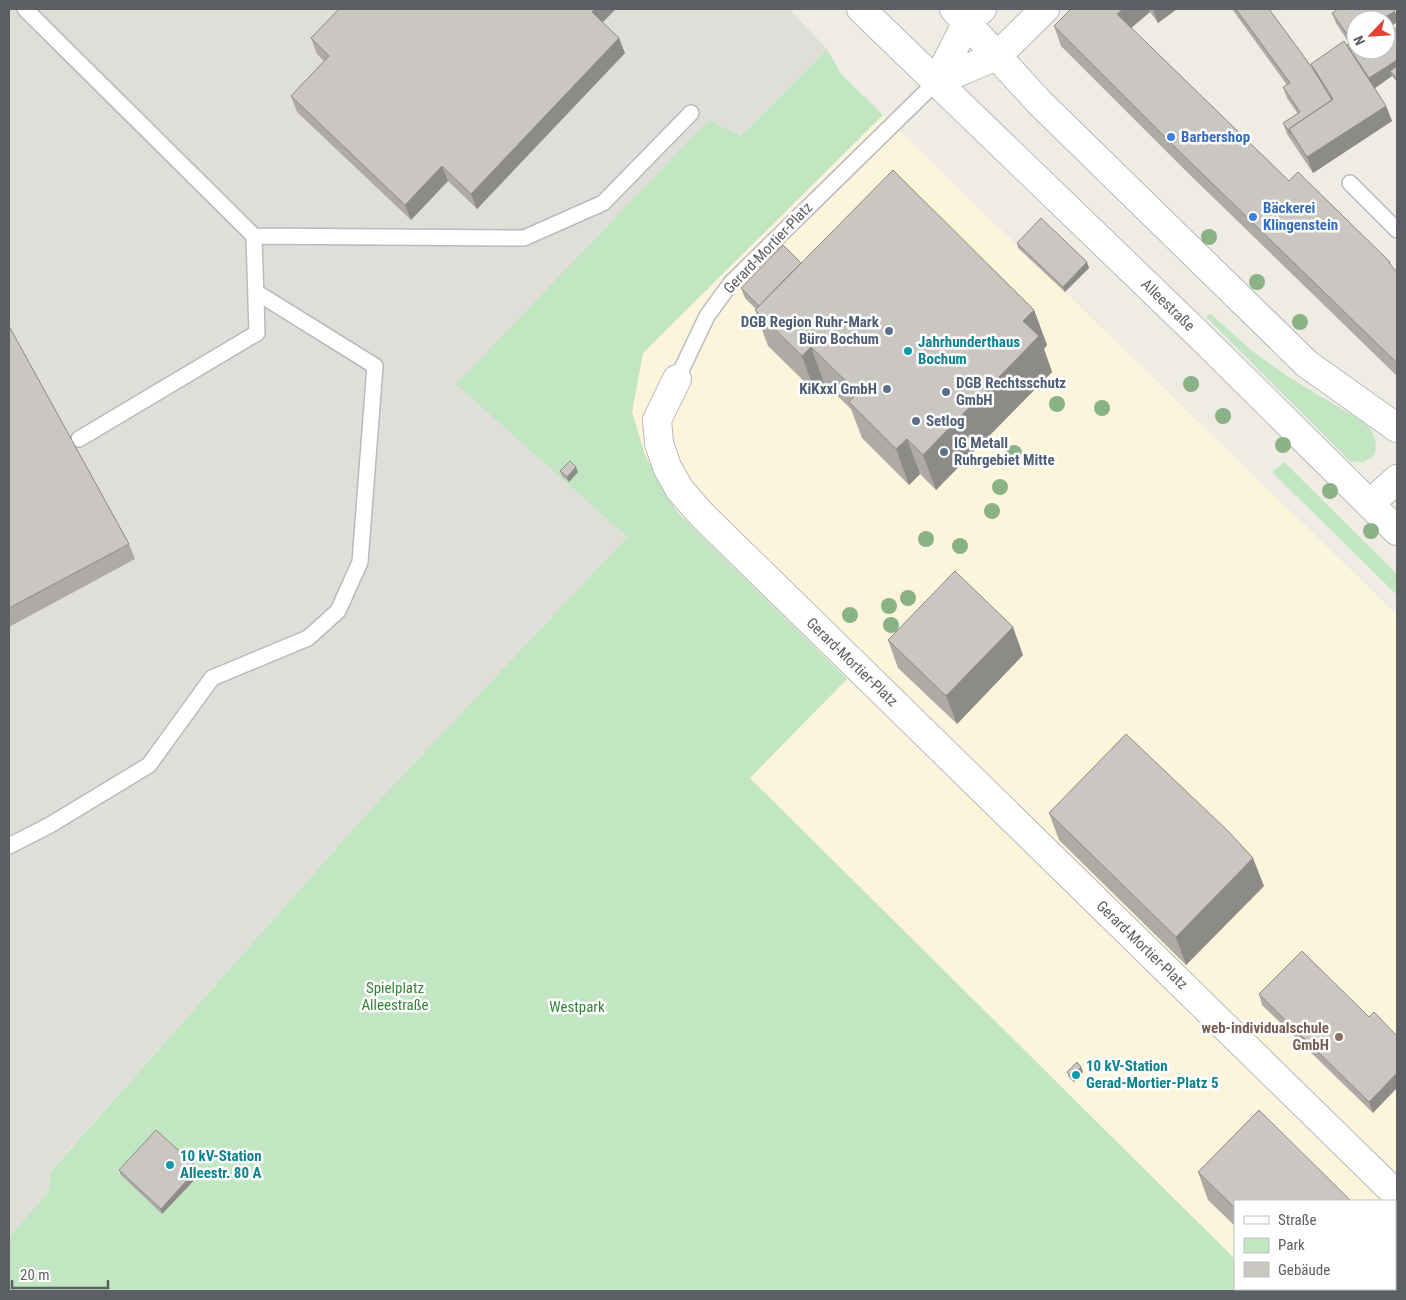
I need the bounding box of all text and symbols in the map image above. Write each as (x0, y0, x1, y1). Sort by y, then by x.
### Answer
north arrow (1346, 10, 1396, 60)
text: N (1350, 33, 1368, 48)
place label: Barbershop (1181, 128, 1250, 146)
marker: Barbershop (1165, 131, 1177, 143)
street label: Gerard-Mortier-Platz (720, 199, 816, 297)
place label: Bäckerei Klingenstein (1263, 199, 1338, 234)
marker: Bäckerei Klingenstein (1247, 211, 1259, 223)
street label: Alleestraße (1138, 275, 1198, 335)
place label: DGB Region Ruhr-Mark Büro Bochum (741, 313, 880, 348)
marker: DGB Region Ruhr-Mark Büro Bochum (883, 325, 895, 337)
place label: Jahrhunderthaus Bochum (918, 333, 1020, 368)
marker: Jahrhunderthaus Bochum (902, 345, 914, 357)
place label: DGB Rechtsschutz GmbH (956, 374, 1066, 409)
place label: KiKxxl GmbH (799, 380, 877, 398)
marker: KiKxxl GmbH (881, 383, 893, 395)
marker: DGB Rechtsschutz GmbH (940, 386, 952, 398)
place label: Setlog (926, 412, 965, 430)
marker: Setlog (910, 415, 922, 427)
place label: IG Metall Ruhrgebiet Mitte (954, 434, 1055, 469)
marker: IG Metall Ruhrgebiet Mitte (938, 446, 950, 458)
street label: Gerard-Mortier-Platz (803, 614, 901, 710)
street label: Gerard-Mortier-Platz (1093, 897, 1191, 993)
park label: Spielplatz Alleestraße (361, 979, 429, 1014)
park label: Westpark (549, 998, 605, 1016)
place label: web-individualschule GmbH (1202, 1019, 1329, 1054)
marker: web-individualschule GmbH (1333, 1031, 1345, 1043)
place label: 10 kV-Station Gerad-Mortier-Platz 5 (1086, 1057, 1219, 1092)
marker: 10 kV-Station Gerad-Mortier-Platz 5 (1070, 1069, 1082, 1081)
place label: 10 kV-Station Alleestr. 80 A (180, 1147, 262, 1182)
marker: 10 kV-Station Alleestr. 80 A (164, 1159, 176, 1171)
legend (1234, 1200, 1396, 1290)
text: Straße (1278, 1211, 1317, 1229)
text: Park (1278, 1236, 1305, 1254)
scale bar (12, 1258, 109, 1290)
text: Gebäude (1278, 1261, 1330, 1279)
text: 20 m (20, 1266, 50, 1284)

